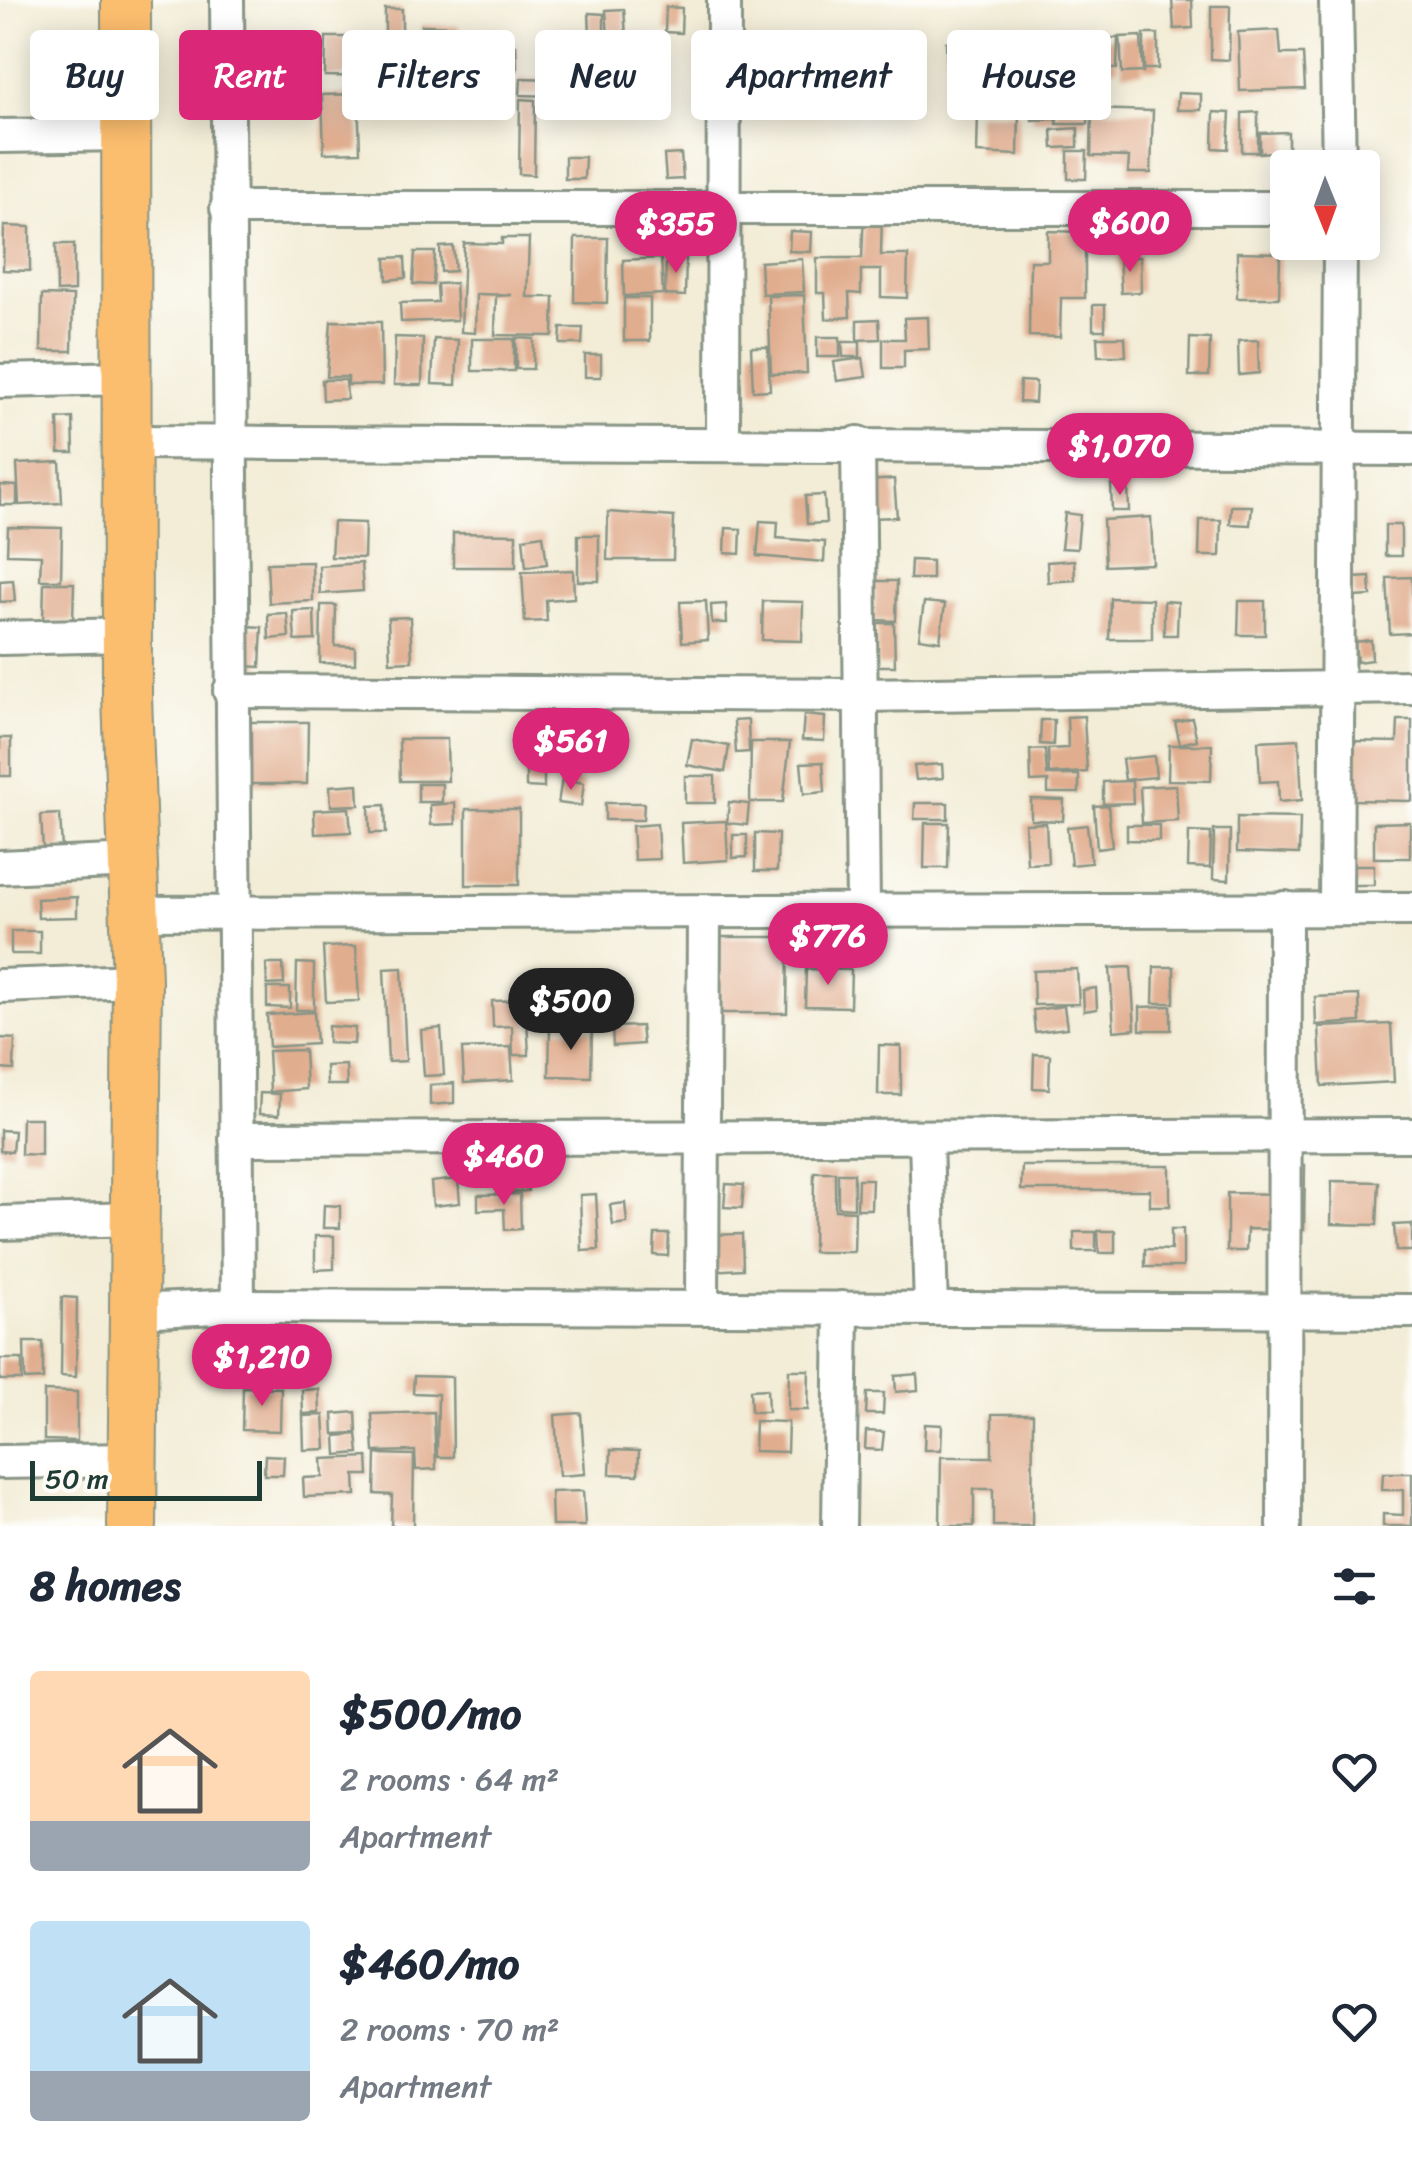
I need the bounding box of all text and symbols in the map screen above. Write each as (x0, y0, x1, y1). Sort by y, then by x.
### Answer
chip: Buy (30, 30, 159, 120)
chip: Rent (179, 30, 322, 120)
chip: Filters (342, 30, 515, 120)
chip: New (535, 30, 671, 120)
chip: Apartment (691, 30, 927, 120)
chip: House (947, 30, 1111, 120)
north arrow (1270, 150, 1380, 260)
map controls (1270, 150, 1380, 260)
pin: $600 (1071, 190, 1189, 275)
pin: $355 (617, 191, 735, 276)
text: $600 (1090, 194, 1170, 251)
text: $355 (637, 195, 715, 252)
pin: $1,070 (1039, 413, 1201, 498)
text: $1,070 (1069, 417, 1171, 474)
pin: $561 (512, 708, 630, 793)
text: $561 (535, 712, 608, 769)
pin: $776 (769, 903, 887, 988)
text: $776 (790, 907, 866, 964)
pin: $500 (512, 968, 630, 1053)
text: $500 (530, 972, 612, 1029)
pin: $460 (445, 1123, 563, 1208)
text: $460 (464, 1127, 544, 1184)
pin: $1,210 (181, 1324, 343, 1409)
text: $1,210 (214, 1328, 310, 1385)
text: 50 m (45, 1454, 109, 1503)
scale bar (30, 1456, 262, 1500)
text: 8 homes (30, 1549, 181, 1623)
icon: filters (1327, 1559, 1382, 1614)
text: $500/mo (340, 1677, 521, 1751)
icon: home (110, 1711, 230, 1831)
icon: heart (1327, 1744, 1382, 1799)
text: 2 rooms · 64 m² (340, 1751, 559, 1808)
text: Apartment (340, 1808, 491, 1865)
text: $460/mo (340, 1927, 519, 2001)
icon: home (110, 1961, 230, 2081)
icon: heart (1327, 1994, 1382, 2049)
text: 2 rooms · 70 m² (340, 2001, 559, 2058)
text: Apartment (340, 2058, 491, 2115)

